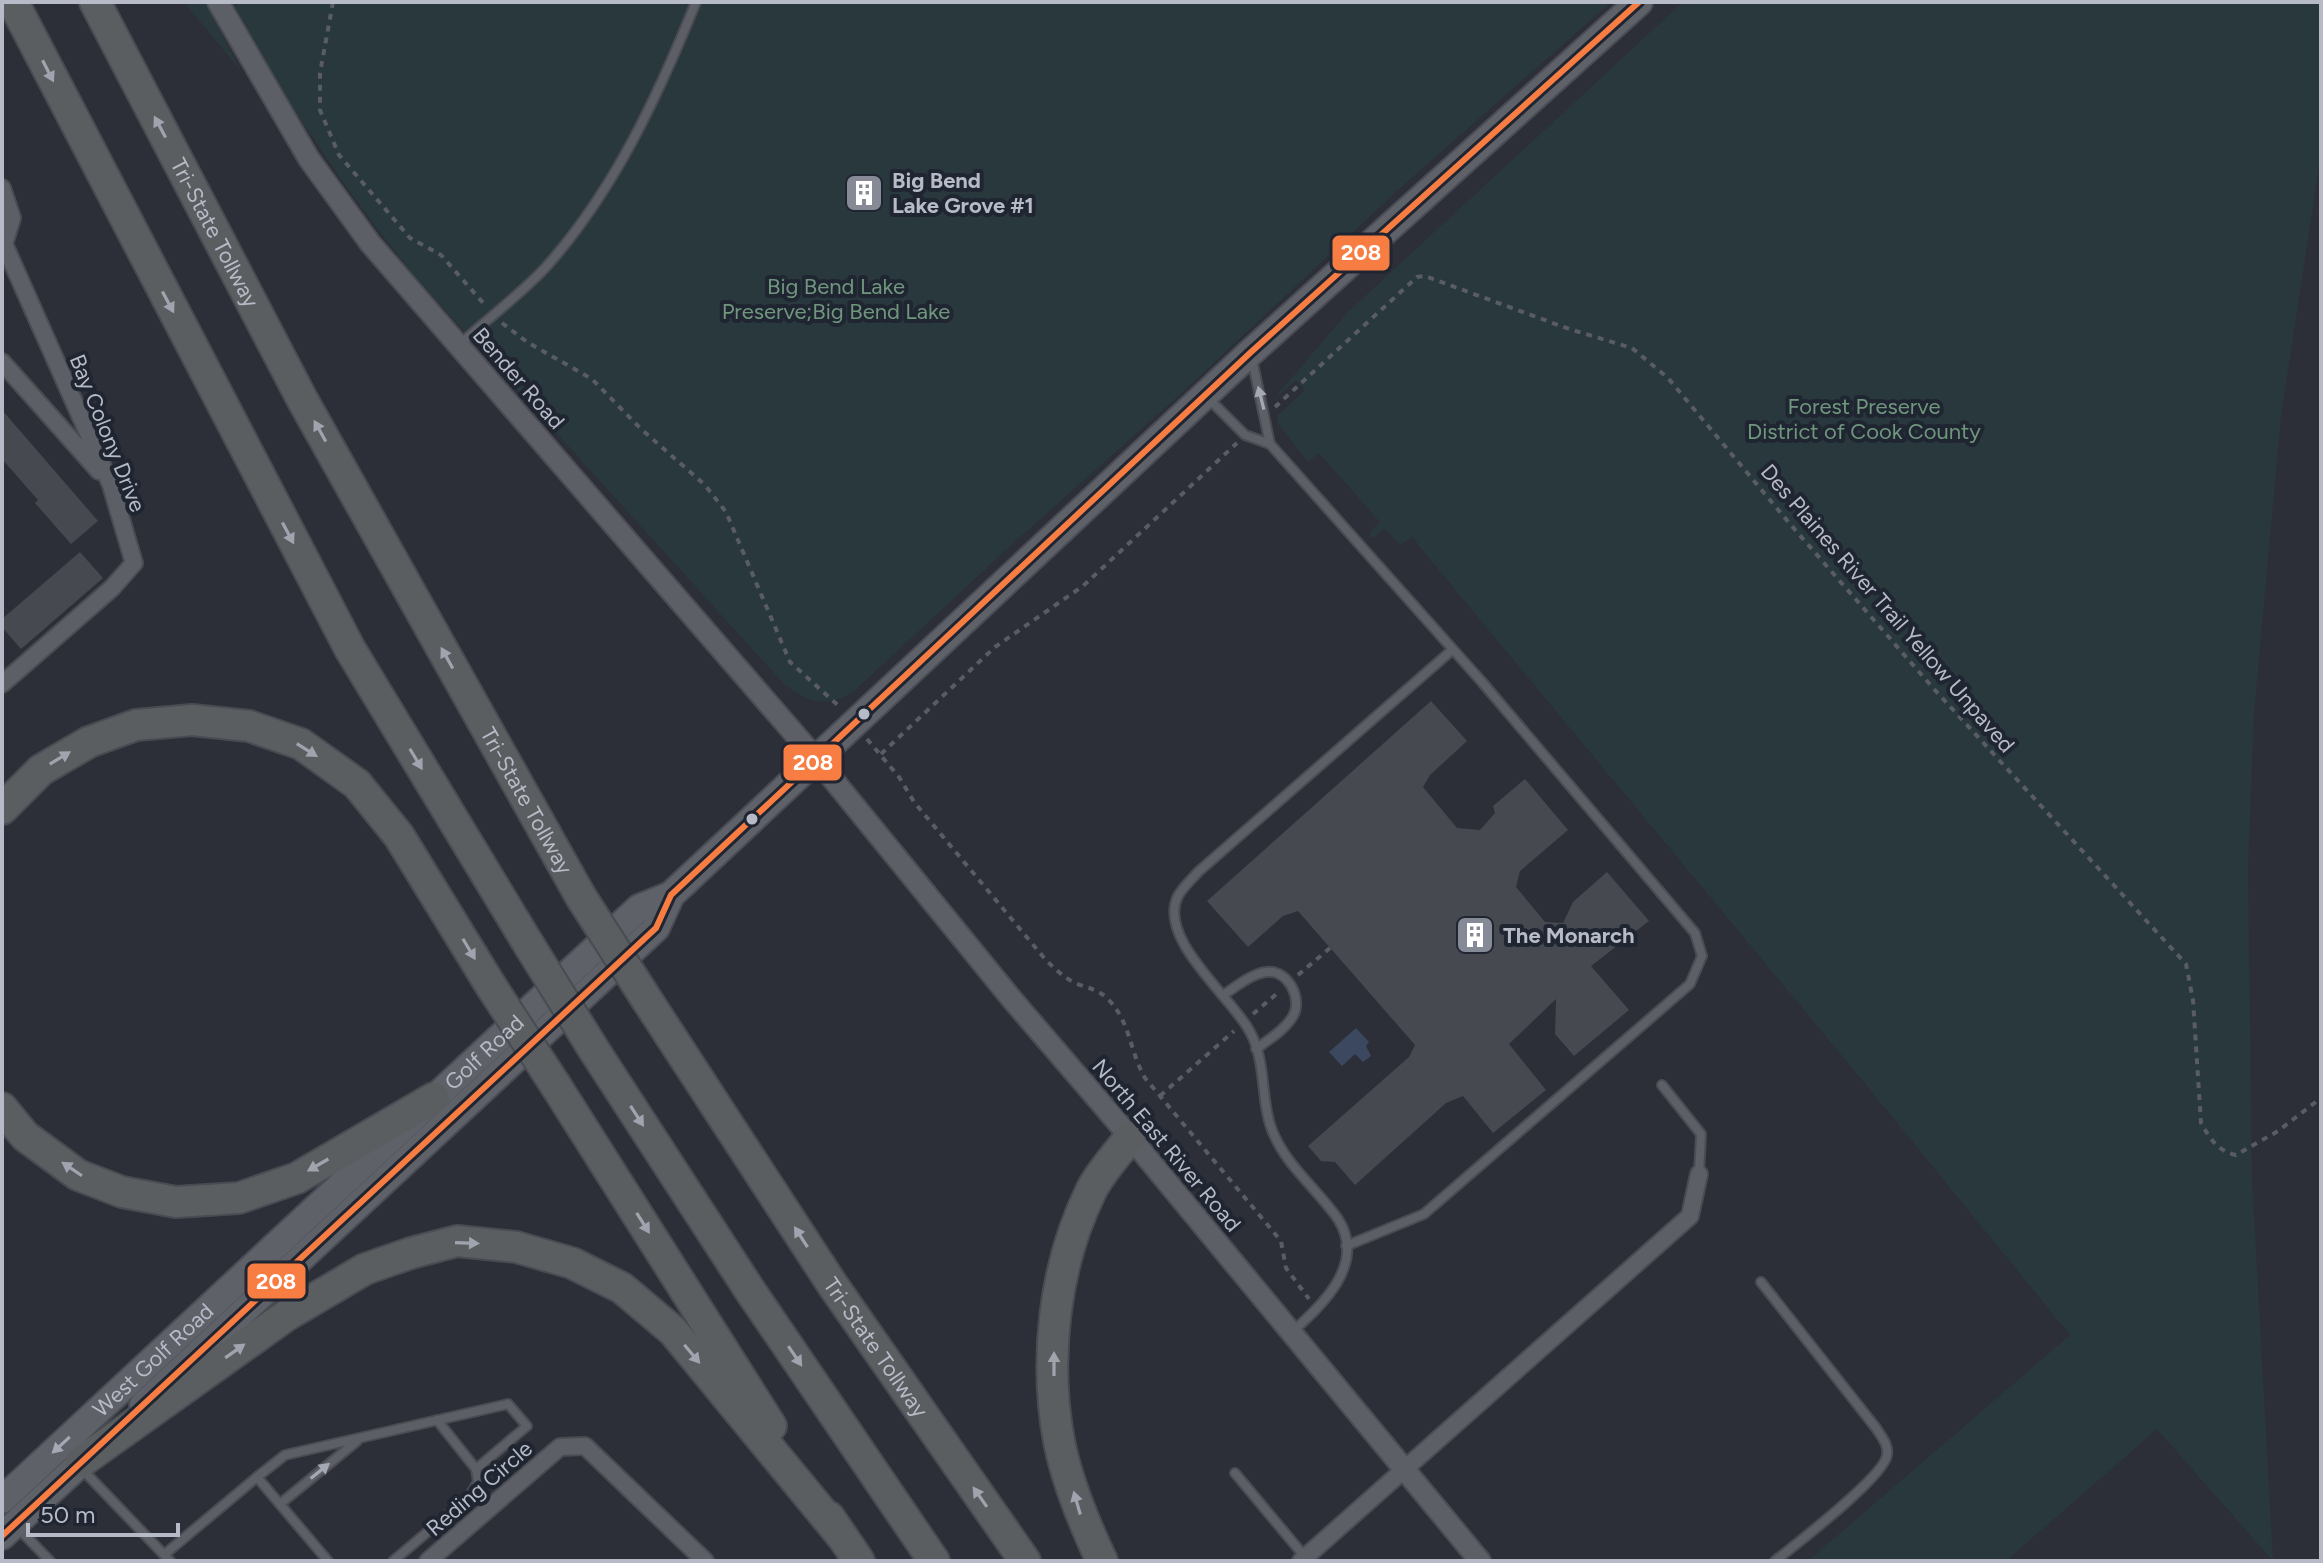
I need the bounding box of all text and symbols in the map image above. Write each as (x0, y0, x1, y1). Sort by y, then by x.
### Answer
one-way arrow (42, 60, 55, 83)
one-way arrow (153, 115, 166, 138)
street label: Tri-State Tollway (165, 154, 265, 312)
place label: Big Bend Lake Grove #1 (892, 167, 1034, 219)
building icon: Big Bend Lake Grove #1 (843, 172, 885, 214)
line badge: 208 (1331, 234, 1391, 272)
text: 208 (1341, 239, 1381, 266)
park label: Big Bend Lake Preserve;Big Bend Lake (722, 273, 950, 325)
one-way arrow (161, 291, 174, 314)
street label: Bender Road (467, 322, 570, 435)
street label: Bay Colony Drive (64, 350, 151, 516)
one-way arrow (1255, 386, 1267, 411)
park label: Forest Preserve District of Cook County (1747, 393, 1981, 445)
one-way arrow (314, 420, 328, 442)
street label: Des Plaines River Trail Yellow Unpaved (1755, 458, 2020, 758)
one-way arrow (282, 521, 295, 544)
one-way arrow (441, 647, 455, 669)
unlabelled marker (856, 706, 872, 722)
street label: Tri-State Tollway (475, 722, 579, 880)
one-way arrow (296, 742, 318, 756)
line badge: 208 (782, 743, 843, 782)
one-way arrow (409, 748, 423, 770)
text: 208 (793, 749, 833, 776)
one-way arrow (49, 751, 71, 765)
unlabelled marker (744, 811, 760, 827)
building icon: The Monarch (1454, 914, 1496, 956)
place label: The Monarch (1503, 922, 1635, 949)
one-way arrow (461, 938, 475, 960)
street label: Golf Road (439, 1009, 530, 1096)
street label: North East River Road (1087, 1053, 1247, 1237)
one-way arrow (629, 1105, 644, 1126)
one-way arrow (307, 1158, 329, 1172)
one-way arrow (61, 1162, 82, 1177)
one-way arrow (635, 1212, 649, 1234)
one-way arrow (794, 1226, 809, 1247)
one-way arrow (454, 1236, 480, 1249)
line badge: 208 (246, 1262, 307, 1300)
text: 208 (256, 1268, 296, 1295)
street label: Tri-State Tollway (818, 1272, 934, 1423)
street label: West Golf Road (87, 1298, 219, 1423)
one-way arrow (224, 1344, 245, 1359)
one-way arrow (683, 1344, 699, 1364)
one-way arrow (787, 1346, 802, 1367)
one-way arrow (1047, 1351, 1060, 1376)
street label: Reding Circle (421, 1435, 538, 1542)
one-way arrow (52, 1436, 71, 1454)
one-way arrow (310, 1463, 330, 1480)
scale bar (28, 1487, 178, 1537)
one-way arrow (973, 1487, 988, 1508)
one-way arrow (1070, 1490, 1083, 1514)
text: 50 m (40, 1500, 96, 1529)

